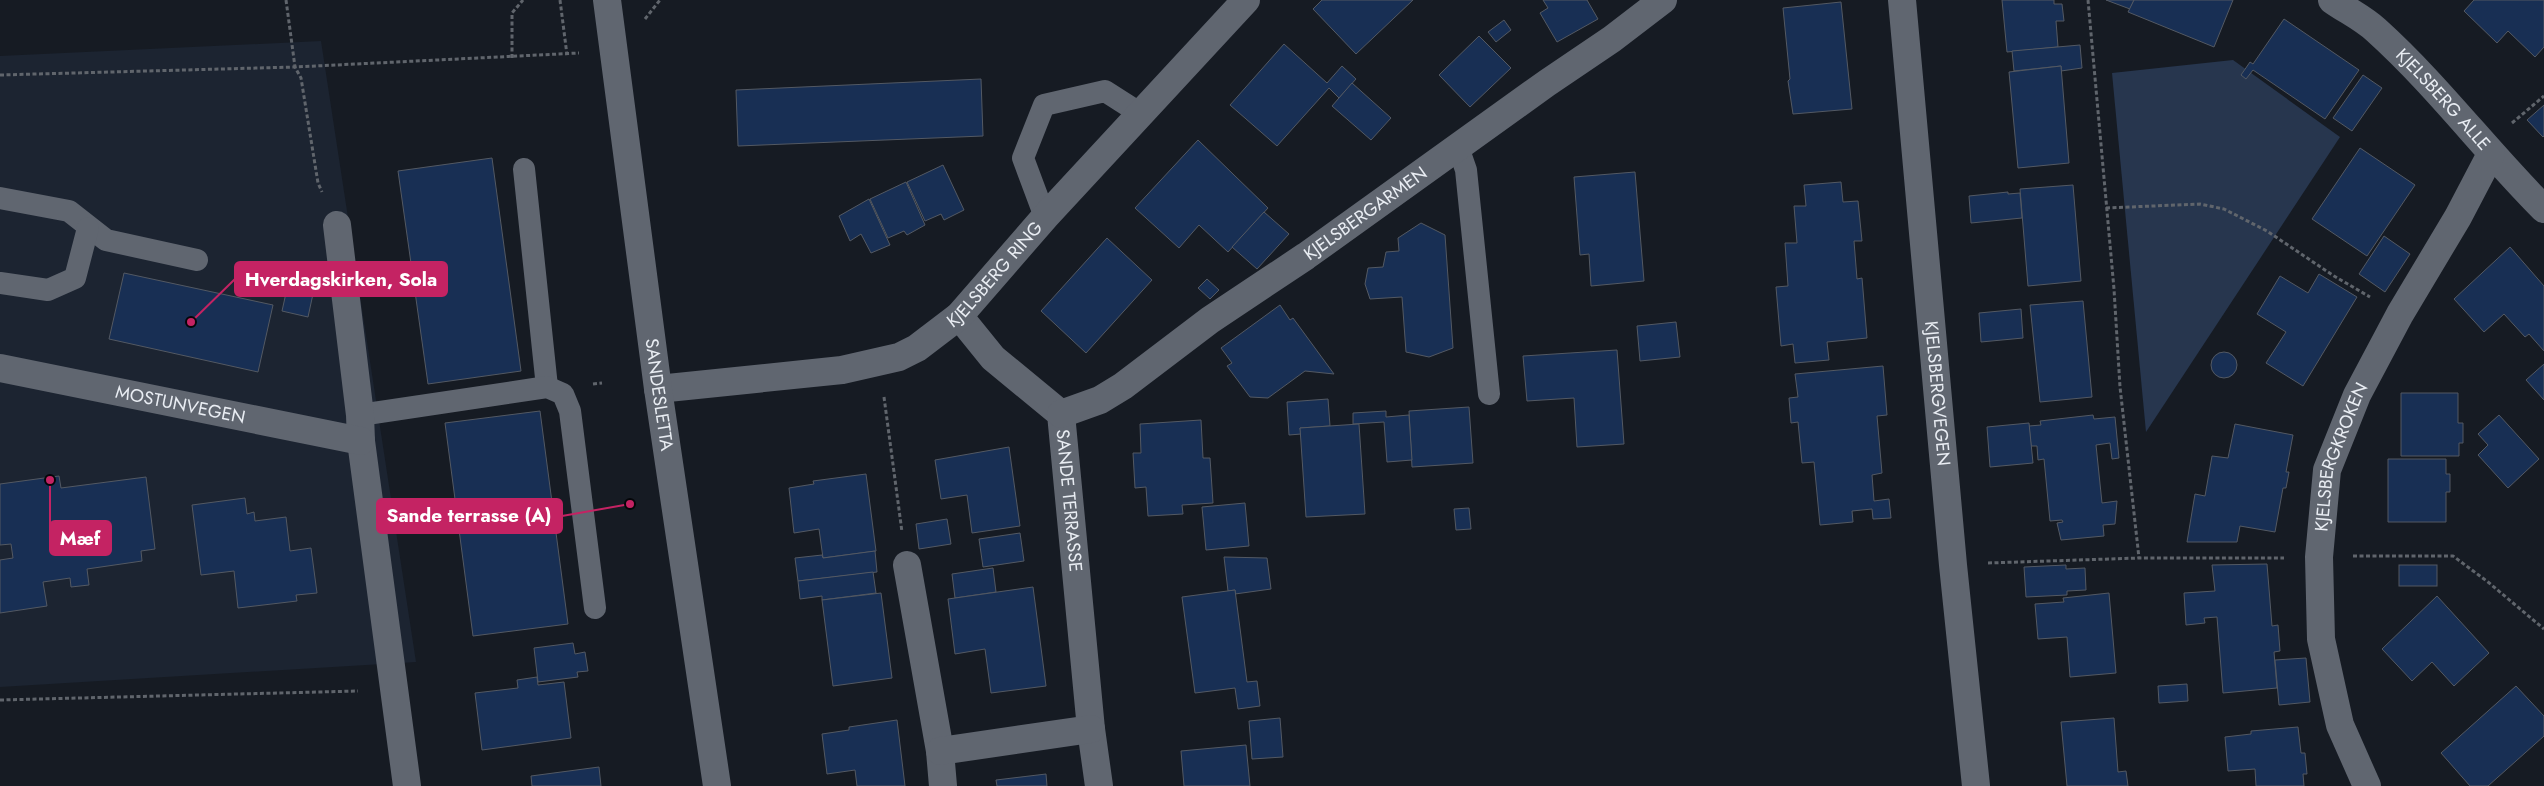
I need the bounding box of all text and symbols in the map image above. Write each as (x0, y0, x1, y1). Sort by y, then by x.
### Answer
street label: KJELSBERG ALLE (2390, 43, 2497, 156)
street label: KJELSBERGARMEN (1298, 160, 1432, 267)
street label: KJELSBERG RING (941, 216, 1049, 334)
callout: Hverdagskirken, Sola (235, 262, 447, 296)
text: Hverdagskirken, Sola (245, 266, 437, 293)
street label: KJELSBERGVEGEN (1918, 320, 1957, 467)
street label: SANDESLETTA (638, 337, 680, 453)
street label: KJELSBERGKROKEN (2308, 378, 2374, 533)
street label: MOSTUNVEGEN (113, 379, 248, 430)
street label: SANDE TERRASSE (1050, 428, 1089, 573)
callout: Sande terrasse (A) (377, 499, 562, 533)
text: Sande terrasse (A) (387, 502, 551, 529)
callout: Mæf (50, 521, 111, 555)
text: Mæf (60, 525, 102, 552)

